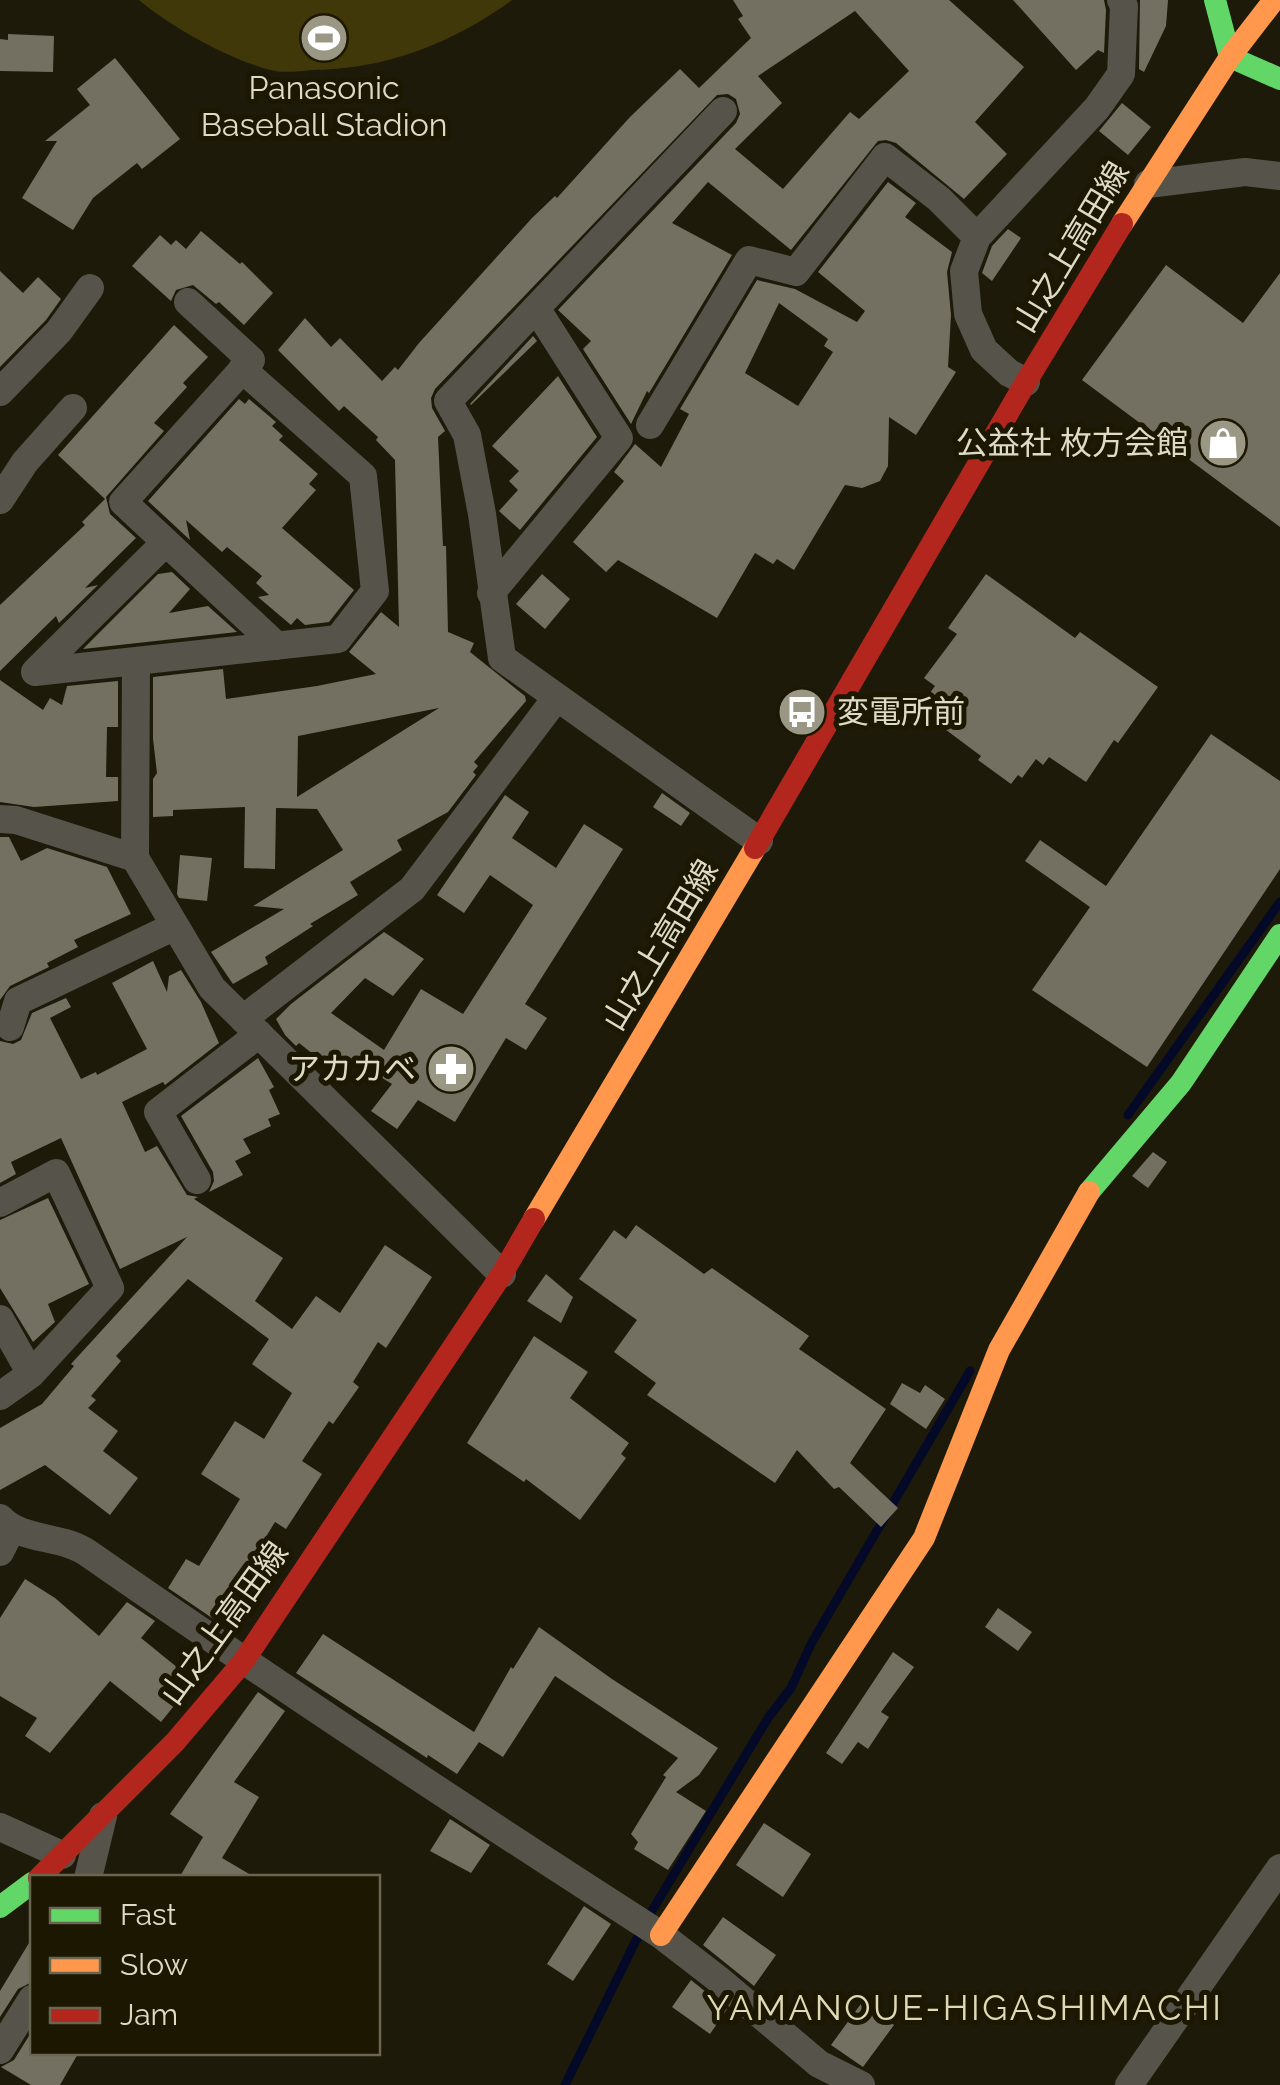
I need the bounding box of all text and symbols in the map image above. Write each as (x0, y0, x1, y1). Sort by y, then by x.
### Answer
sports icon: Panasonic Baseball Stadion (298, 12, 350, 64)
place label: Panasonic Baseball Stadion (201, 69, 447, 143)
street label: 山之上高田線 (1005, 155, 1136, 339)
shop icon: 公益社 枚方会館 (1197, 417, 1249, 469)
place label: 公益社 枚方会館 (956, 424, 1188, 461)
bus stop icon: 変電所前 (776, 686, 828, 738)
place label: 変電所前 (837, 693, 965, 730)
street label: 山之上高田線 (594, 853, 725, 1037)
pharmacy icon: アカカベ (425, 1043, 477, 1095)
place label: アカカベ (288, 1050, 416, 1087)
street label: 山之上高田線 (152, 1534, 295, 1711)
legend (30, 1875, 380, 2055)
text: Fast (120, 1897, 177, 1932)
text: Slow (120, 1947, 188, 1982)
district label: YAMANOUE-HIGASHIMACHI (707, 1987, 1223, 2028)
text: Jam (120, 1997, 178, 2032)

